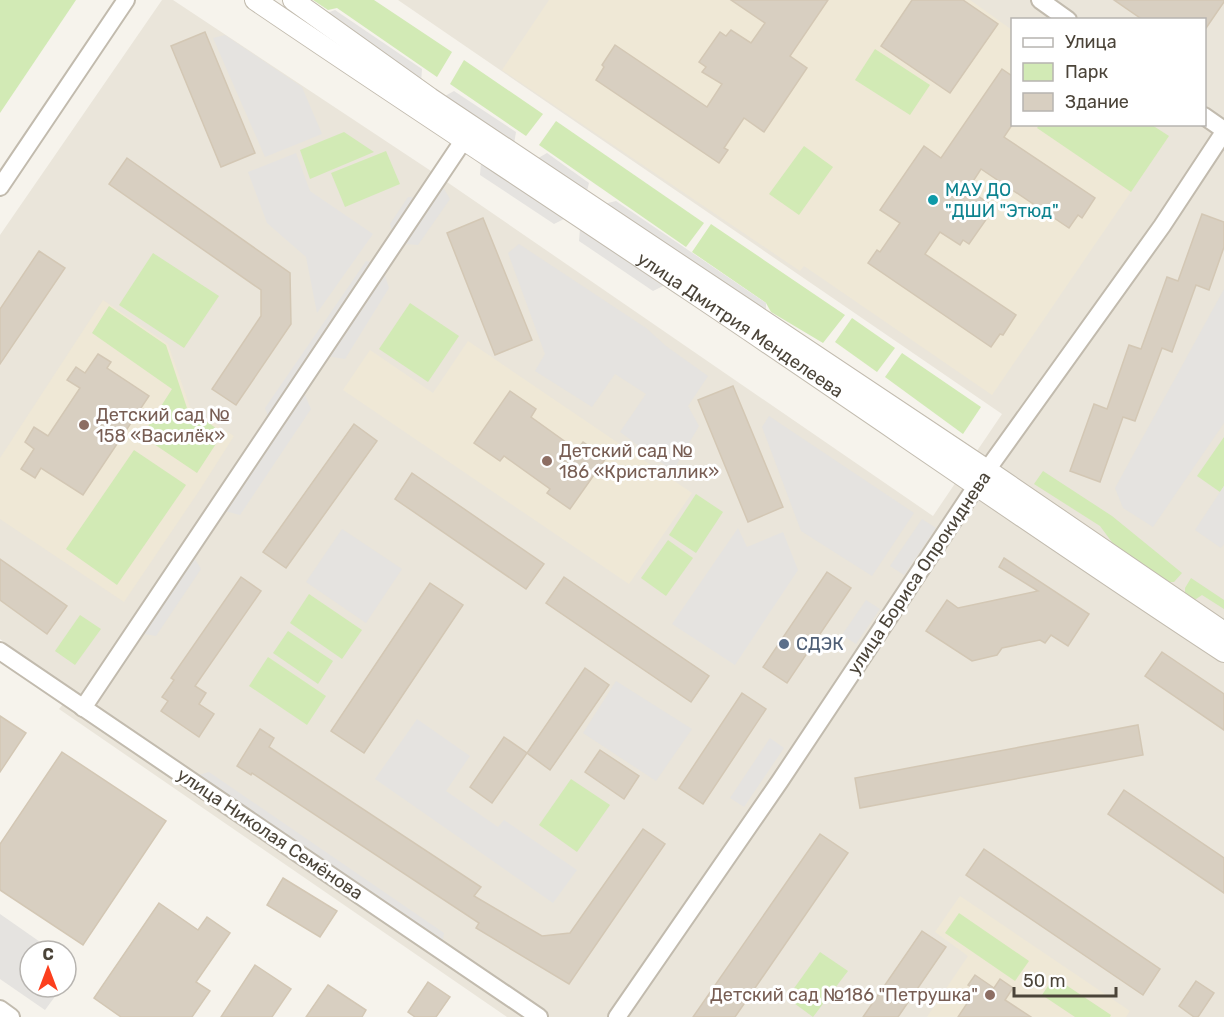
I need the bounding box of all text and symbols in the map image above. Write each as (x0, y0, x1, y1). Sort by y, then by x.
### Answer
legend (1011, 18, 1206, 126)
text: Улица (1065, 31, 1117, 53)
text: Парк (1065, 61, 1109, 83)
text: Здание (1065, 91, 1129, 113)
place label: МАУ ДО "ДШИ "Этюд" (945, 179, 1059, 222)
marker: МАУ ДО "ДШИ "Этюд" (926, 193, 940, 207)
street label: улица Дмитрия Менделеева (633, 247, 848, 402)
place label: Детский сад № 158 «Василёк» (96, 404, 230, 447)
marker: Детский сад № 158 «Василёк» (77, 418, 91, 432)
place label: Детский сад № 186 «Кристаллик» (559, 440, 719, 483)
marker: Детский сад № 186 «Кристаллик» (540, 454, 554, 468)
street label: улица Бориса Опрокиднева (843, 467, 995, 679)
place label: СДЭК (796, 633, 844, 655)
marker: СДЭК (777, 637, 791, 651)
street label: улица Николая Семёнова (173, 763, 367, 905)
north arrow (18, 939, 78, 999)
text: С (42, 945, 54, 964)
scale bar (1014, 960, 1116, 998)
text: 50 m (1023, 970, 1066, 992)
place label: Детский сад №186 "Петрушка" (710, 984, 978, 1006)
marker: Детский сад №186 "Петрушка" (983, 988, 997, 1002)

